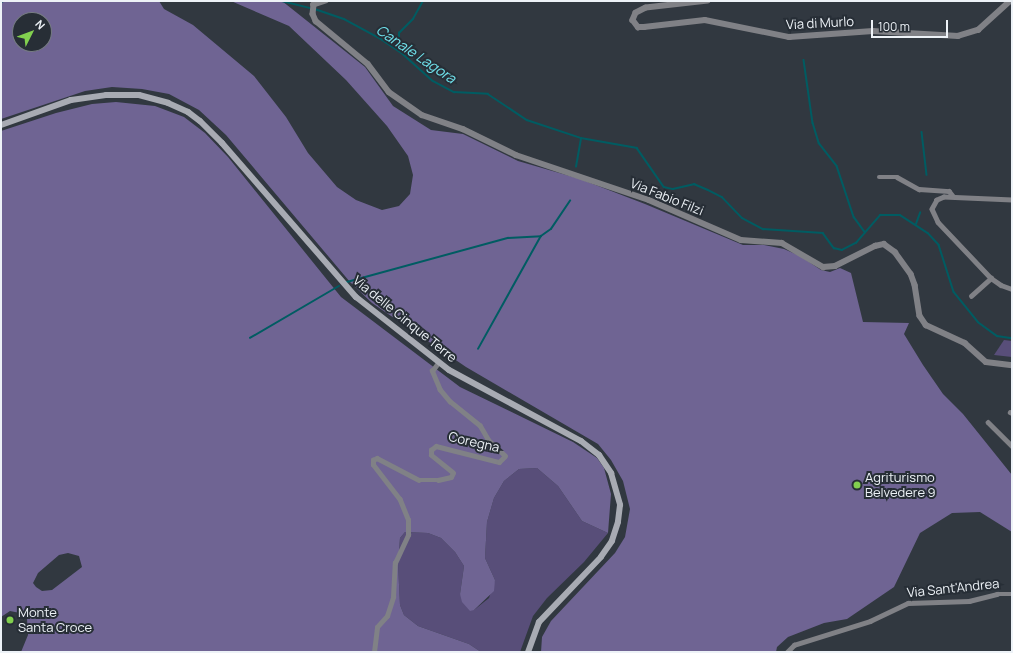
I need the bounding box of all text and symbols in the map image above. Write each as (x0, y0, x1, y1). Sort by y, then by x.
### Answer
north arrow (12, 12, 52, 52)
scale bar (873, 12, 950, 38)
street label: Via di Murlo (786, 13, 854, 33)
text: N (32, 16, 49, 32)
text: 100 m (878, 18, 910, 35)
water label: Canale Lagora (373, 21, 459, 87)
street label: Via Fabio Filzi (628, 175, 706, 219)
street label: Via delle Cinque Terre (350, 272, 460, 366)
street label: Coregna (447, 429, 501, 455)
place label: Agriturismo Belvedere 9 (865, 470, 936, 501)
marker: Agriturismo Belvedere 9 (852, 480, 862, 490)
street label: Via Sant'Andrea (906, 575, 1000, 601)
place label: Monte Santa Croce (18, 605, 92, 636)
marker: Monte Santa Croce (5, 615, 15, 625)

